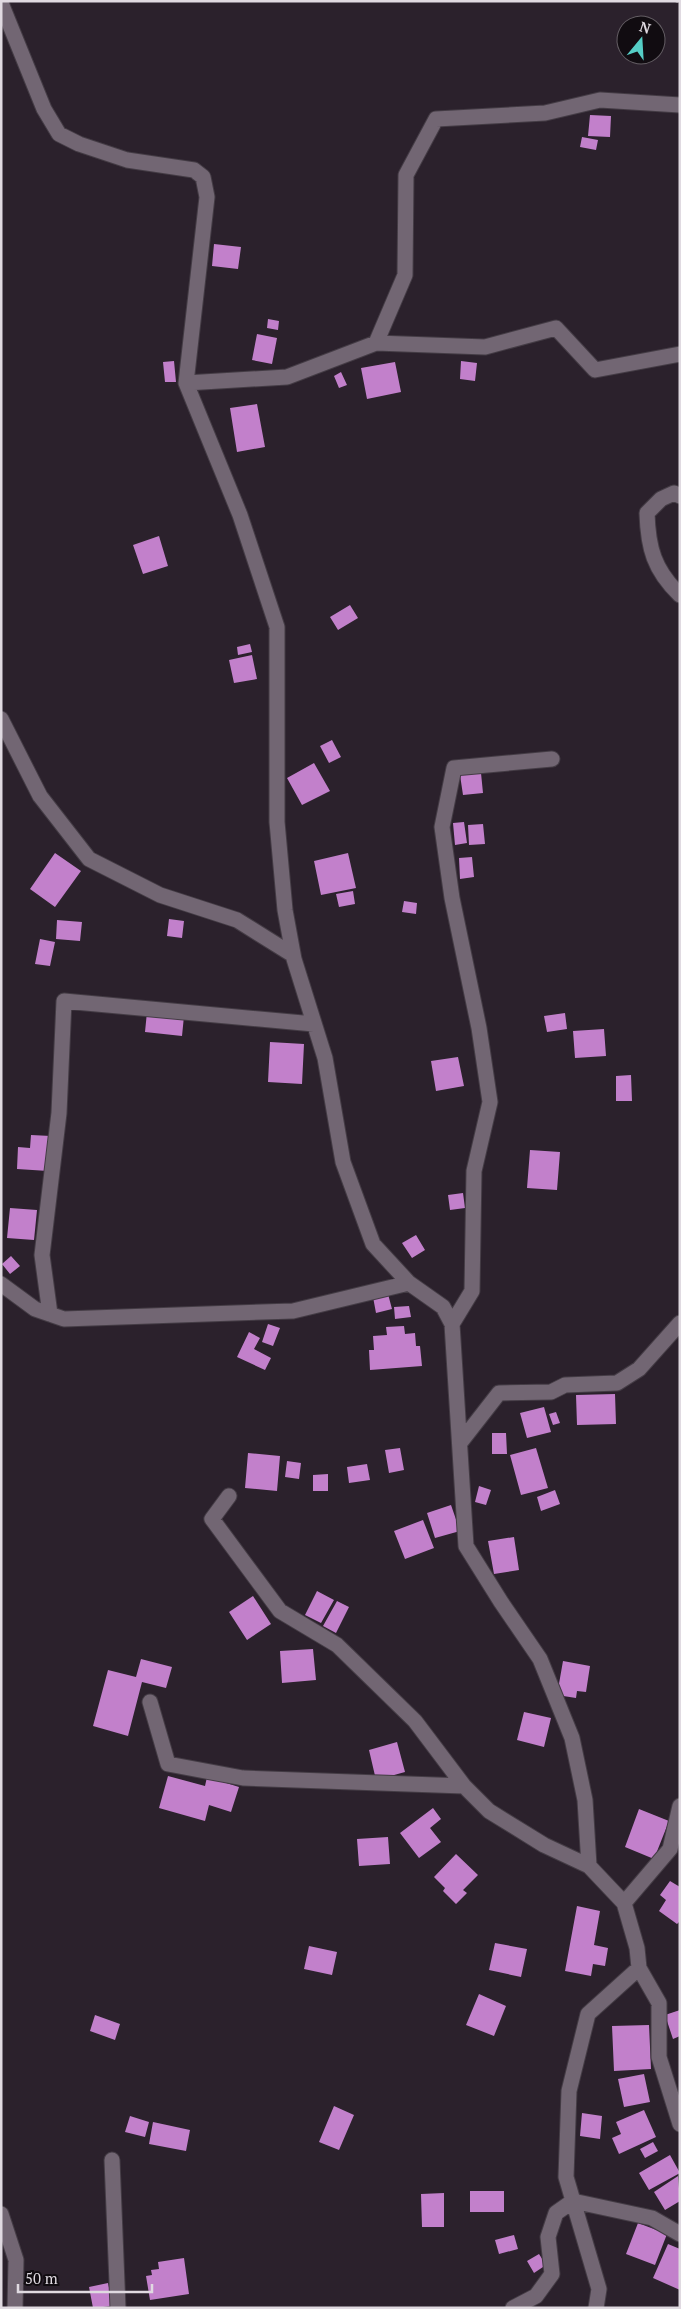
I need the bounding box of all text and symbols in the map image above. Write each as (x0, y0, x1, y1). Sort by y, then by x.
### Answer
north arrow (616, 15, 666, 65)
text: N (637, 16, 654, 38)
scale bar (18, 2262, 151, 2294)
text: 50 m (25, 2268, 58, 2288)

